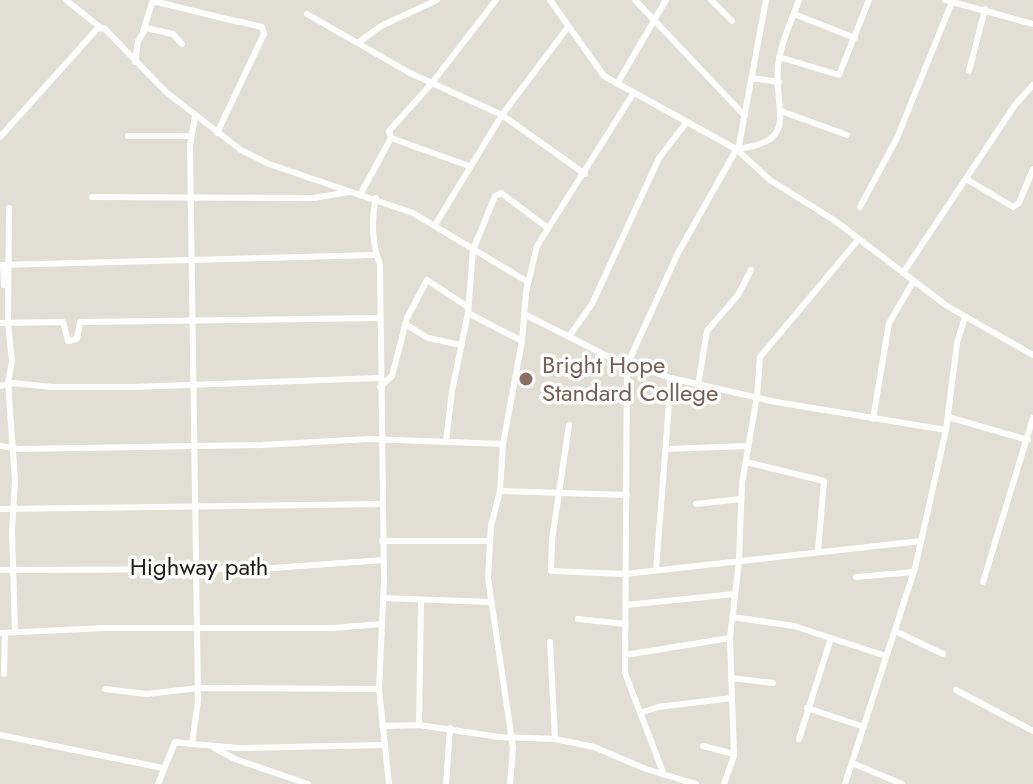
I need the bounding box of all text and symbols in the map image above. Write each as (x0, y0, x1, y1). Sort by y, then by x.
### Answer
place label: Bright Hope Standard College (542, 347, 718, 410)
marker: Bright Hope Standard College (517, 370, 535, 388)
street label: Highway path (130, 549, 268, 584)

